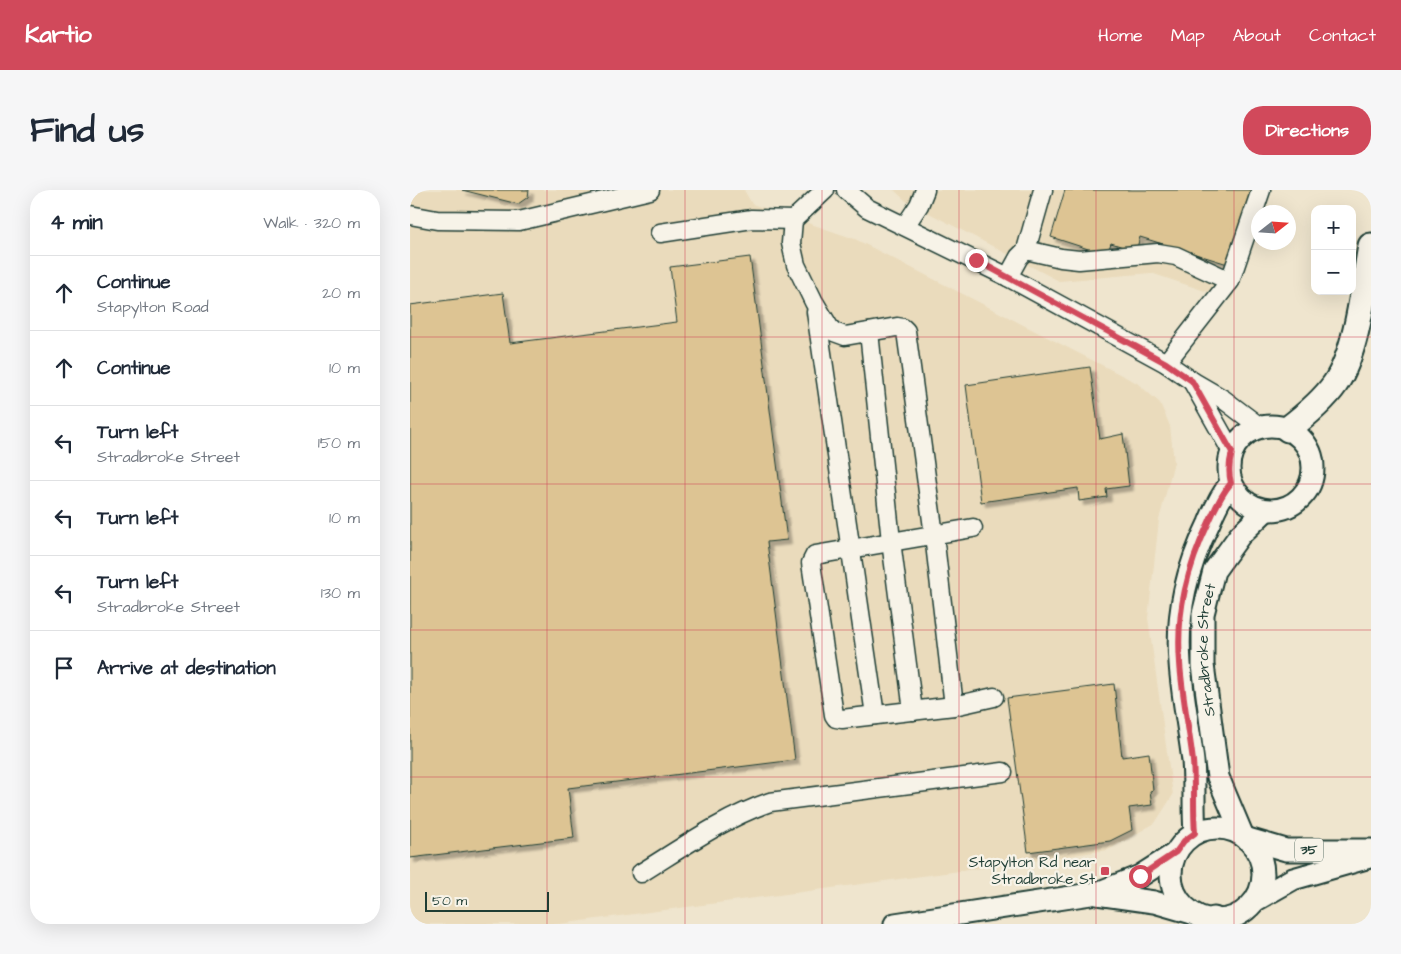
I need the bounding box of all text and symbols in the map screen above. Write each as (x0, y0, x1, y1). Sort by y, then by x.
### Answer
text: Kartio (25, 18, 92, 52)
text: Home (1098, 23, 1143, 48)
text: Map (1171, 23, 1205, 48)
text: About (1233, 23, 1281, 48)
text: Contact (1309, 23, 1376, 48)
text: Find us (30, 106, 144, 155)
button: Directions (1243, 106, 1371, 155)
north arrow (1251, 205, 1296, 250)
map controls (1311, 205, 1356, 295)
button: + (1311, 205, 1356, 250)
text: 4 min (50, 208, 103, 237)
text: Walk · 320 m (263, 212, 360, 234)
route end (965, 249, 988, 272)
button: − (1311, 250, 1356, 295)
text: Continue (97, 269, 171, 296)
icon: ahead (50, 279, 78, 307)
text: 20 m (322, 282, 360, 304)
text: Stapylton Road (97, 296, 209, 318)
icon: ahead (50, 354, 78, 382)
text: Continue (97, 355, 171, 382)
text: 10 m (329, 357, 360, 379)
text: Turn left (97, 419, 178, 446)
icon: left (50, 429, 78, 457)
text: 150 m (318, 432, 360, 454)
text: Stradbroke Street (97, 446, 240, 468)
icon: left (50, 504, 78, 532)
text: Turn left (97, 505, 178, 532)
text: 10 m (329, 507, 360, 529)
text: Turn left (97, 569, 178, 596)
icon: left (50, 579, 78, 607)
street label: Stradbroke Street (1192, 581, 1221, 718)
text: 130 m (321, 582, 360, 604)
text: Stradbroke Street (97, 596, 240, 618)
icon: arrive (50, 654, 78, 682)
text: Arrive at destination (97, 655, 276, 682)
road number: 35 (1295, 838, 1323, 862)
place label: Stapylton Rd near Stradbroke St (969, 852, 1095, 890)
marker: Stapylton Rd near Stradbroke St (1099, 865, 1111, 877)
route start (1129, 865, 1152, 888)
scale bar (425, 889, 549, 912)
text: 50 m (432, 891, 467, 911)

